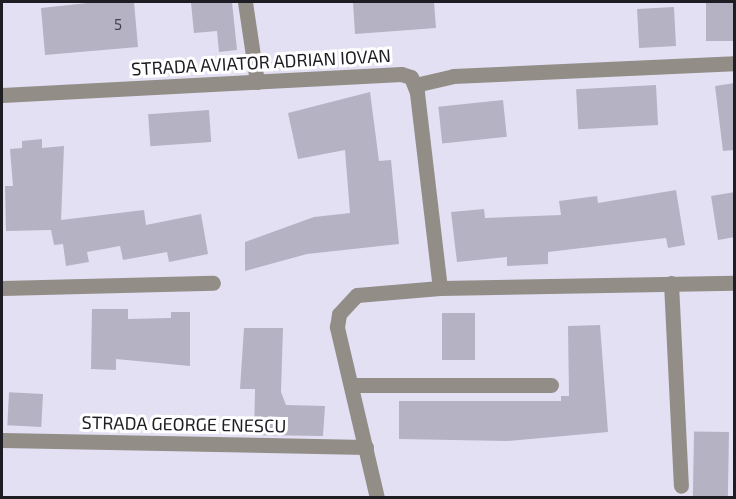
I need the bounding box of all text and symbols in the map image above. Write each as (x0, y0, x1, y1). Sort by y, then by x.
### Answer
house number: 5 (114, 16, 122, 34)
street label: STRADA AVIATOR ADRIAN IOVAN (130, 44, 392, 80)
street label: STRADA GEORGE ENESCU (81, 411, 287, 437)

